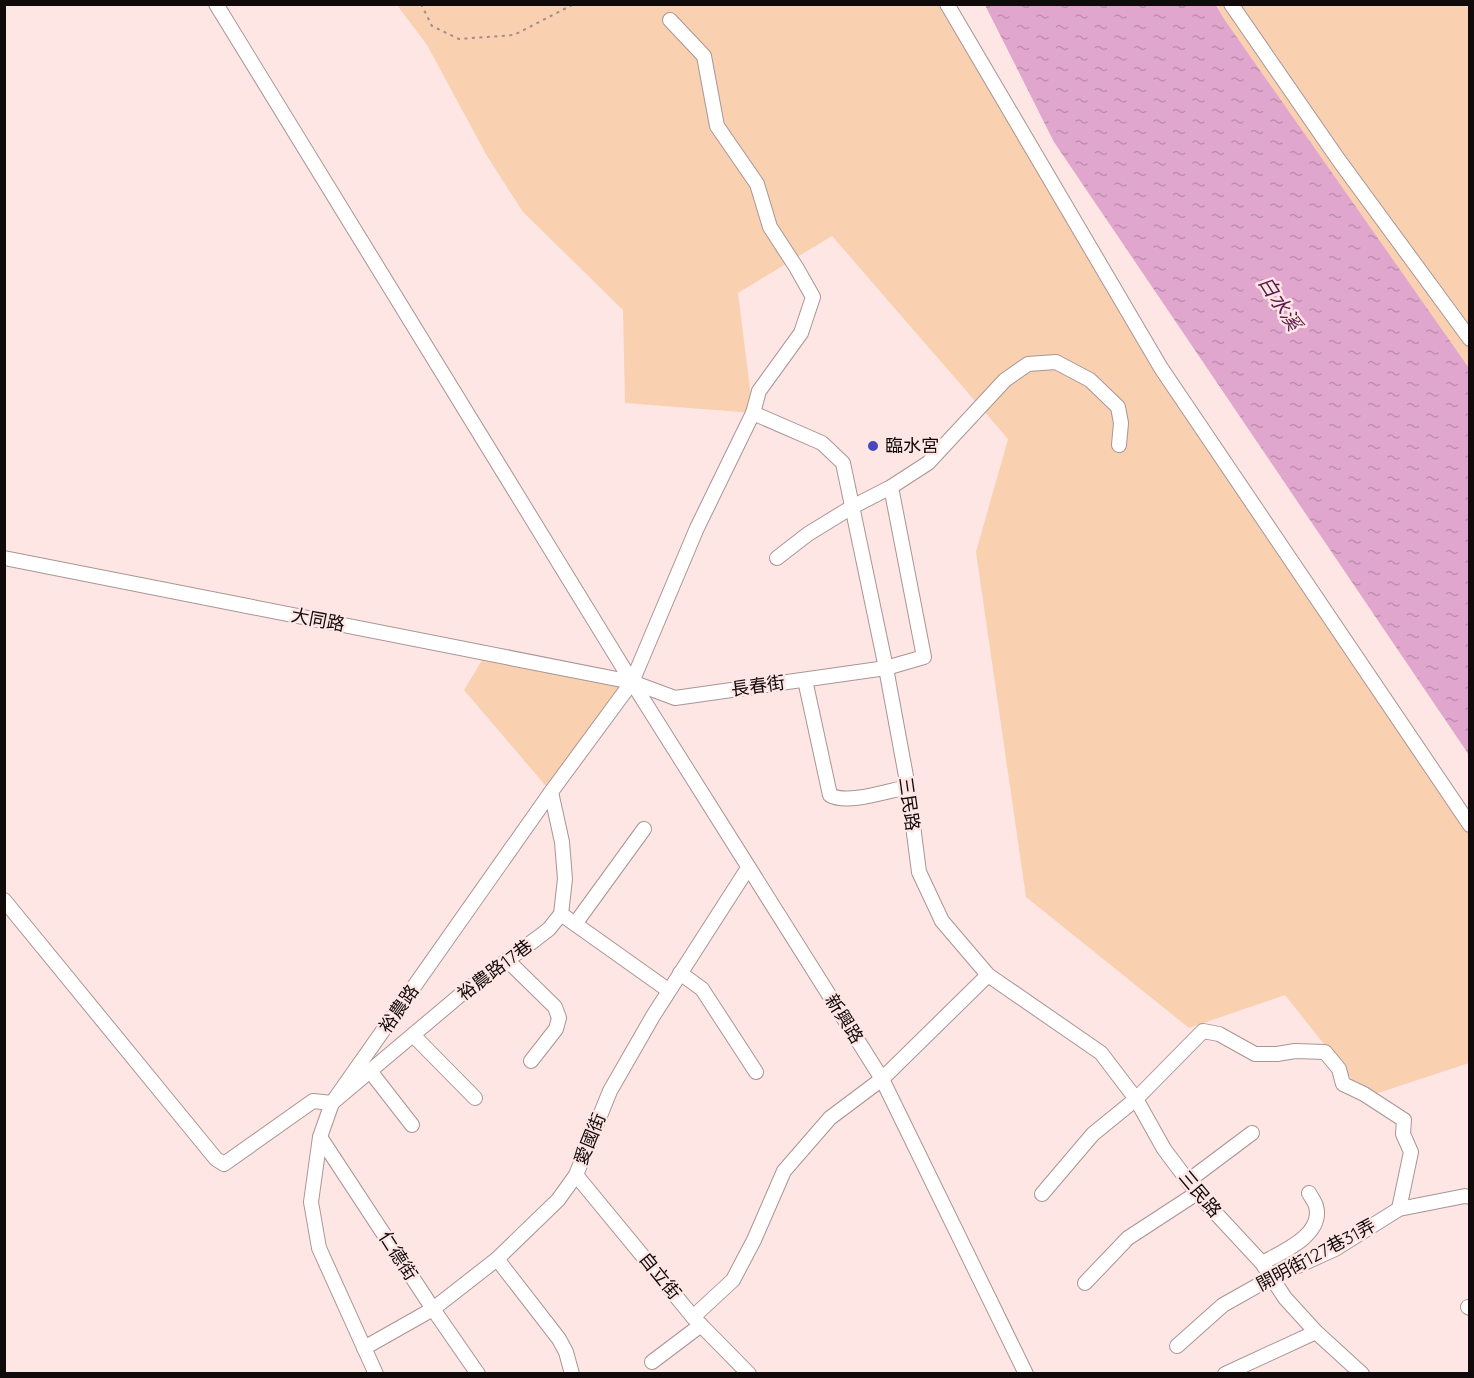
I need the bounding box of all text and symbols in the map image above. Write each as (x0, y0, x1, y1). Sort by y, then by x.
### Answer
water label: 白水溪 (1254, 271, 1309, 337)
place label: 臨水宮 (885, 434, 939, 457)
marker: 臨水宮 (866, 439, 880, 453)
street label: 大同路 (289, 603, 347, 636)
street label: 長春街 (730, 670, 786, 701)
street label: 三民路 (894, 776, 925, 832)
street label: 裕農路17巷 (453, 934, 537, 1005)
street label: 裕農路 (374, 980, 423, 1037)
street label: 新興路 (820, 990, 868, 1048)
street label: 愛國街 (569, 1109, 610, 1168)
street label: 三民路 (1174, 1166, 1227, 1222)
street label: 開明街127巷31弄 (1252, 1214, 1379, 1296)
street label: 仁德街 (374, 1227, 423, 1285)
street label: 自立街 (634, 1247, 686, 1304)

